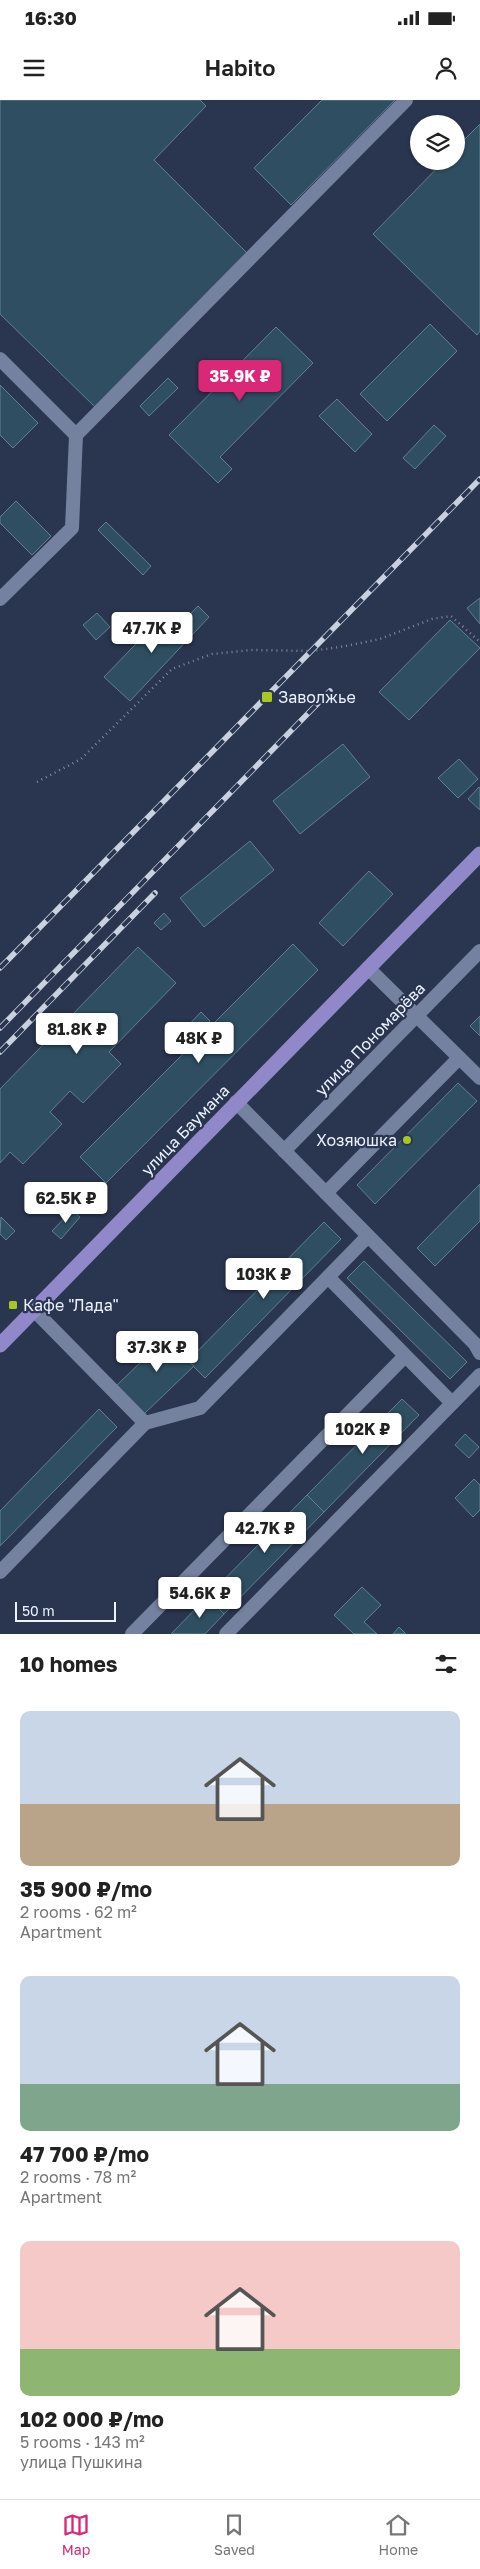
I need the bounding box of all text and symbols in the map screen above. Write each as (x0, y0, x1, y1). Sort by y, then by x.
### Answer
text: 16:30 (25, 6, 77, 29)
icon: menu (20, 54, 48, 82)
text: Habito (205, 54, 275, 81)
icon: person (432, 54, 460, 82)
map controls (410, 115, 465, 170)
button: layers (410, 115, 465, 170)
pin: 35.9K ₽ (194, 360, 286, 402)
text: 35.9K ₽ (209, 366, 271, 386)
pin: 47.7K ₽ (106, 612, 198, 654)
text: 47.7K ₽ (123, 618, 181, 638)
place label: Заволжье (278, 687, 356, 707)
marker: Заволжье (260, 690, 274, 704)
street label: улица Пономарёва (311, 978, 429, 1100)
pin: 81.8K ₽ (31, 1012, 123, 1055)
text: 81.8K ₽ (47, 1019, 107, 1039)
pin: 48K ₽ (164, 1022, 234, 1064)
text: 48K ₽ (176, 1028, 222, 1048)
street label: улица Баумана (137, 1080, 233, 1180)
place label: Хозяюшка (316, 1130, 397, 1150)
marker: Хозяюшка (401, 1134, 413, 1146)
pin: 62.5K ₽ (20, 1182, 112, 1224)
text: 62.5K ₽ (35, 1188, 97, 1208)
pin: 103K ₽ (223, 1258, 305, 1300)
text: 103K ₽ (237, 1264, 291, 1284)
place label: Кафе "Лада" (23, 1295, 119, 1315)
marker: Кафе "Лада" (7, 1299, 19, 1311)
pin: 37.3K ₽ (111, 1330, 203, 1373)
text: 37.3K ₽ (127, 1337, 187, 1357)
pin: 102K ₽ (322, 1412, 404, 1455)
text: 102K ₽ (336, 1419, 390, 1439)
pin: 42.7K ₽ (219, 1512, 311, 1554)
text: 42.7K ₽ (235, 1518, 295, 1538)
pin: 54.6K ₽ (154, 1576, 246, 1619)
text: 54.6K ₽ (169, 1583, 231, 1603)
scale bar (15, 1599, 116, 1622)
text: 50 m (22, 1602, 55, 1619)
icon: filters (432, 1650, 460, 1678)
text: 10 homes (20, 1651, 118, 1677)
icon: home (195, 1744, 285, 1834)
text: 35 900 ₽/mo (20, 1876, 152, 1902)
text: 2 rooms · 62 m² (20, 1902, 137, 1922)
text: Apartment (20, 1922, 102, 1942)
icon: home (195, 2009, 285, 2099)
text: 47 700 ₽/mo (20, 2141, 149, 2167)
text: 2 rooms · 78 m² (20, 2167, 136, 2187)
text: Apartment (20, 2187, 102, 2207)
icon: home (195, 2274, 285, 2364)
text: 102 000 ₽/mo (20, 2406, 164, 2432)
text: 5 rooms · 143 m² (20, 2432, 145, 2452)
text: улица Пушкина (20, 2452, 143, 2472)
tab: Map (62, 2511, 90, 2558)
tab: Saved (214, 2511, 255, 2558)
tab: Home (379, 2511, 418, 2558)

